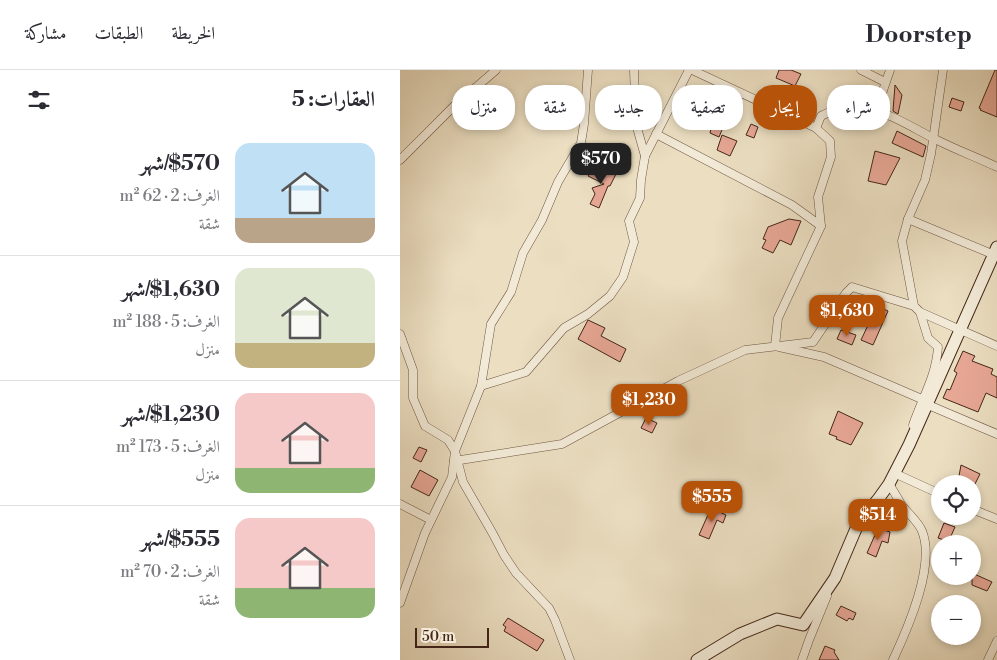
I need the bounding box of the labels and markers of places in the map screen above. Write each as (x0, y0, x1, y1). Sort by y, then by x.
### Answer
pin: $570 (571, 142, 631, 185)
pin: $1,630 (806, 294, 888, 337)
pin: $1,230 (608, 384, 690, 426)
pin: $555 (682, 480, 742, 523)
pin: $514 (848, 498, 908, 541)

